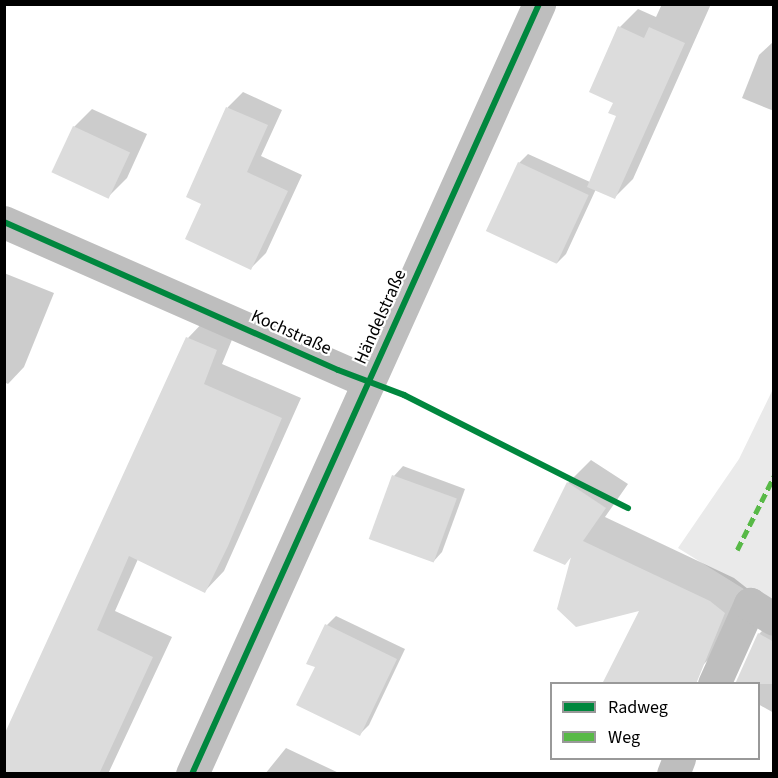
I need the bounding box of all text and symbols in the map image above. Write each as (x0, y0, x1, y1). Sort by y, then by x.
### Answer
street label: Händelstraße (350, 266, 412, 368)
street label: Kochstraße (248, 306, 334, 360)
legend (550, 682, 760, 760)
text: Radweg (608, 695, 668, 720)
text: Weg (608, 725, 640, 750)

